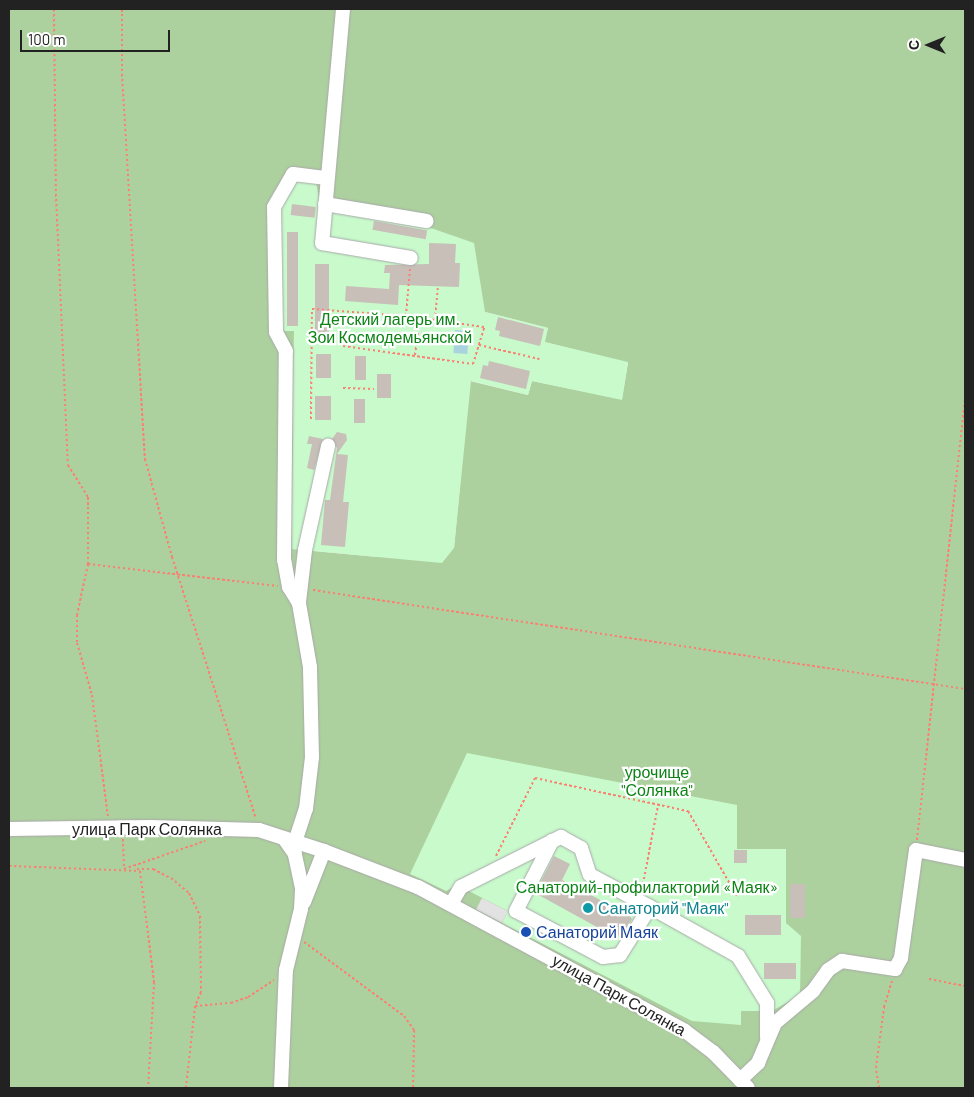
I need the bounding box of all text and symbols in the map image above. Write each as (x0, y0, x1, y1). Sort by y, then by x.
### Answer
scale bar (22, 20, 172, 52)
north arrow (904, 20, 954, 70)
text: 100 m (28, 30, 66, 48)
text: С (905, 40, 922, 50)
park label: Детский лагерь им. Зои Космодемьянской (308, 309, 472, 347)
park label: урочище "Солянка" (621, 762, 693, 800)
street label: улица Парк Солянка (72, 819, 222, 839)
park label: Санаторий-профилакторий «Маяк» (516, 877, 778, 897)
place label: Санаторий "Маяк" (598, 898, 729, 918)
marker: Санаторий "Маяк" (582, 902, 594, 914)
place label: Санаторий Маяк (536, 922, 658, 942)
marker: Санаторий Маяк (520, 926, 532, 938)
street label: улица Парк Солянка (549, 950, 689, 1040)

